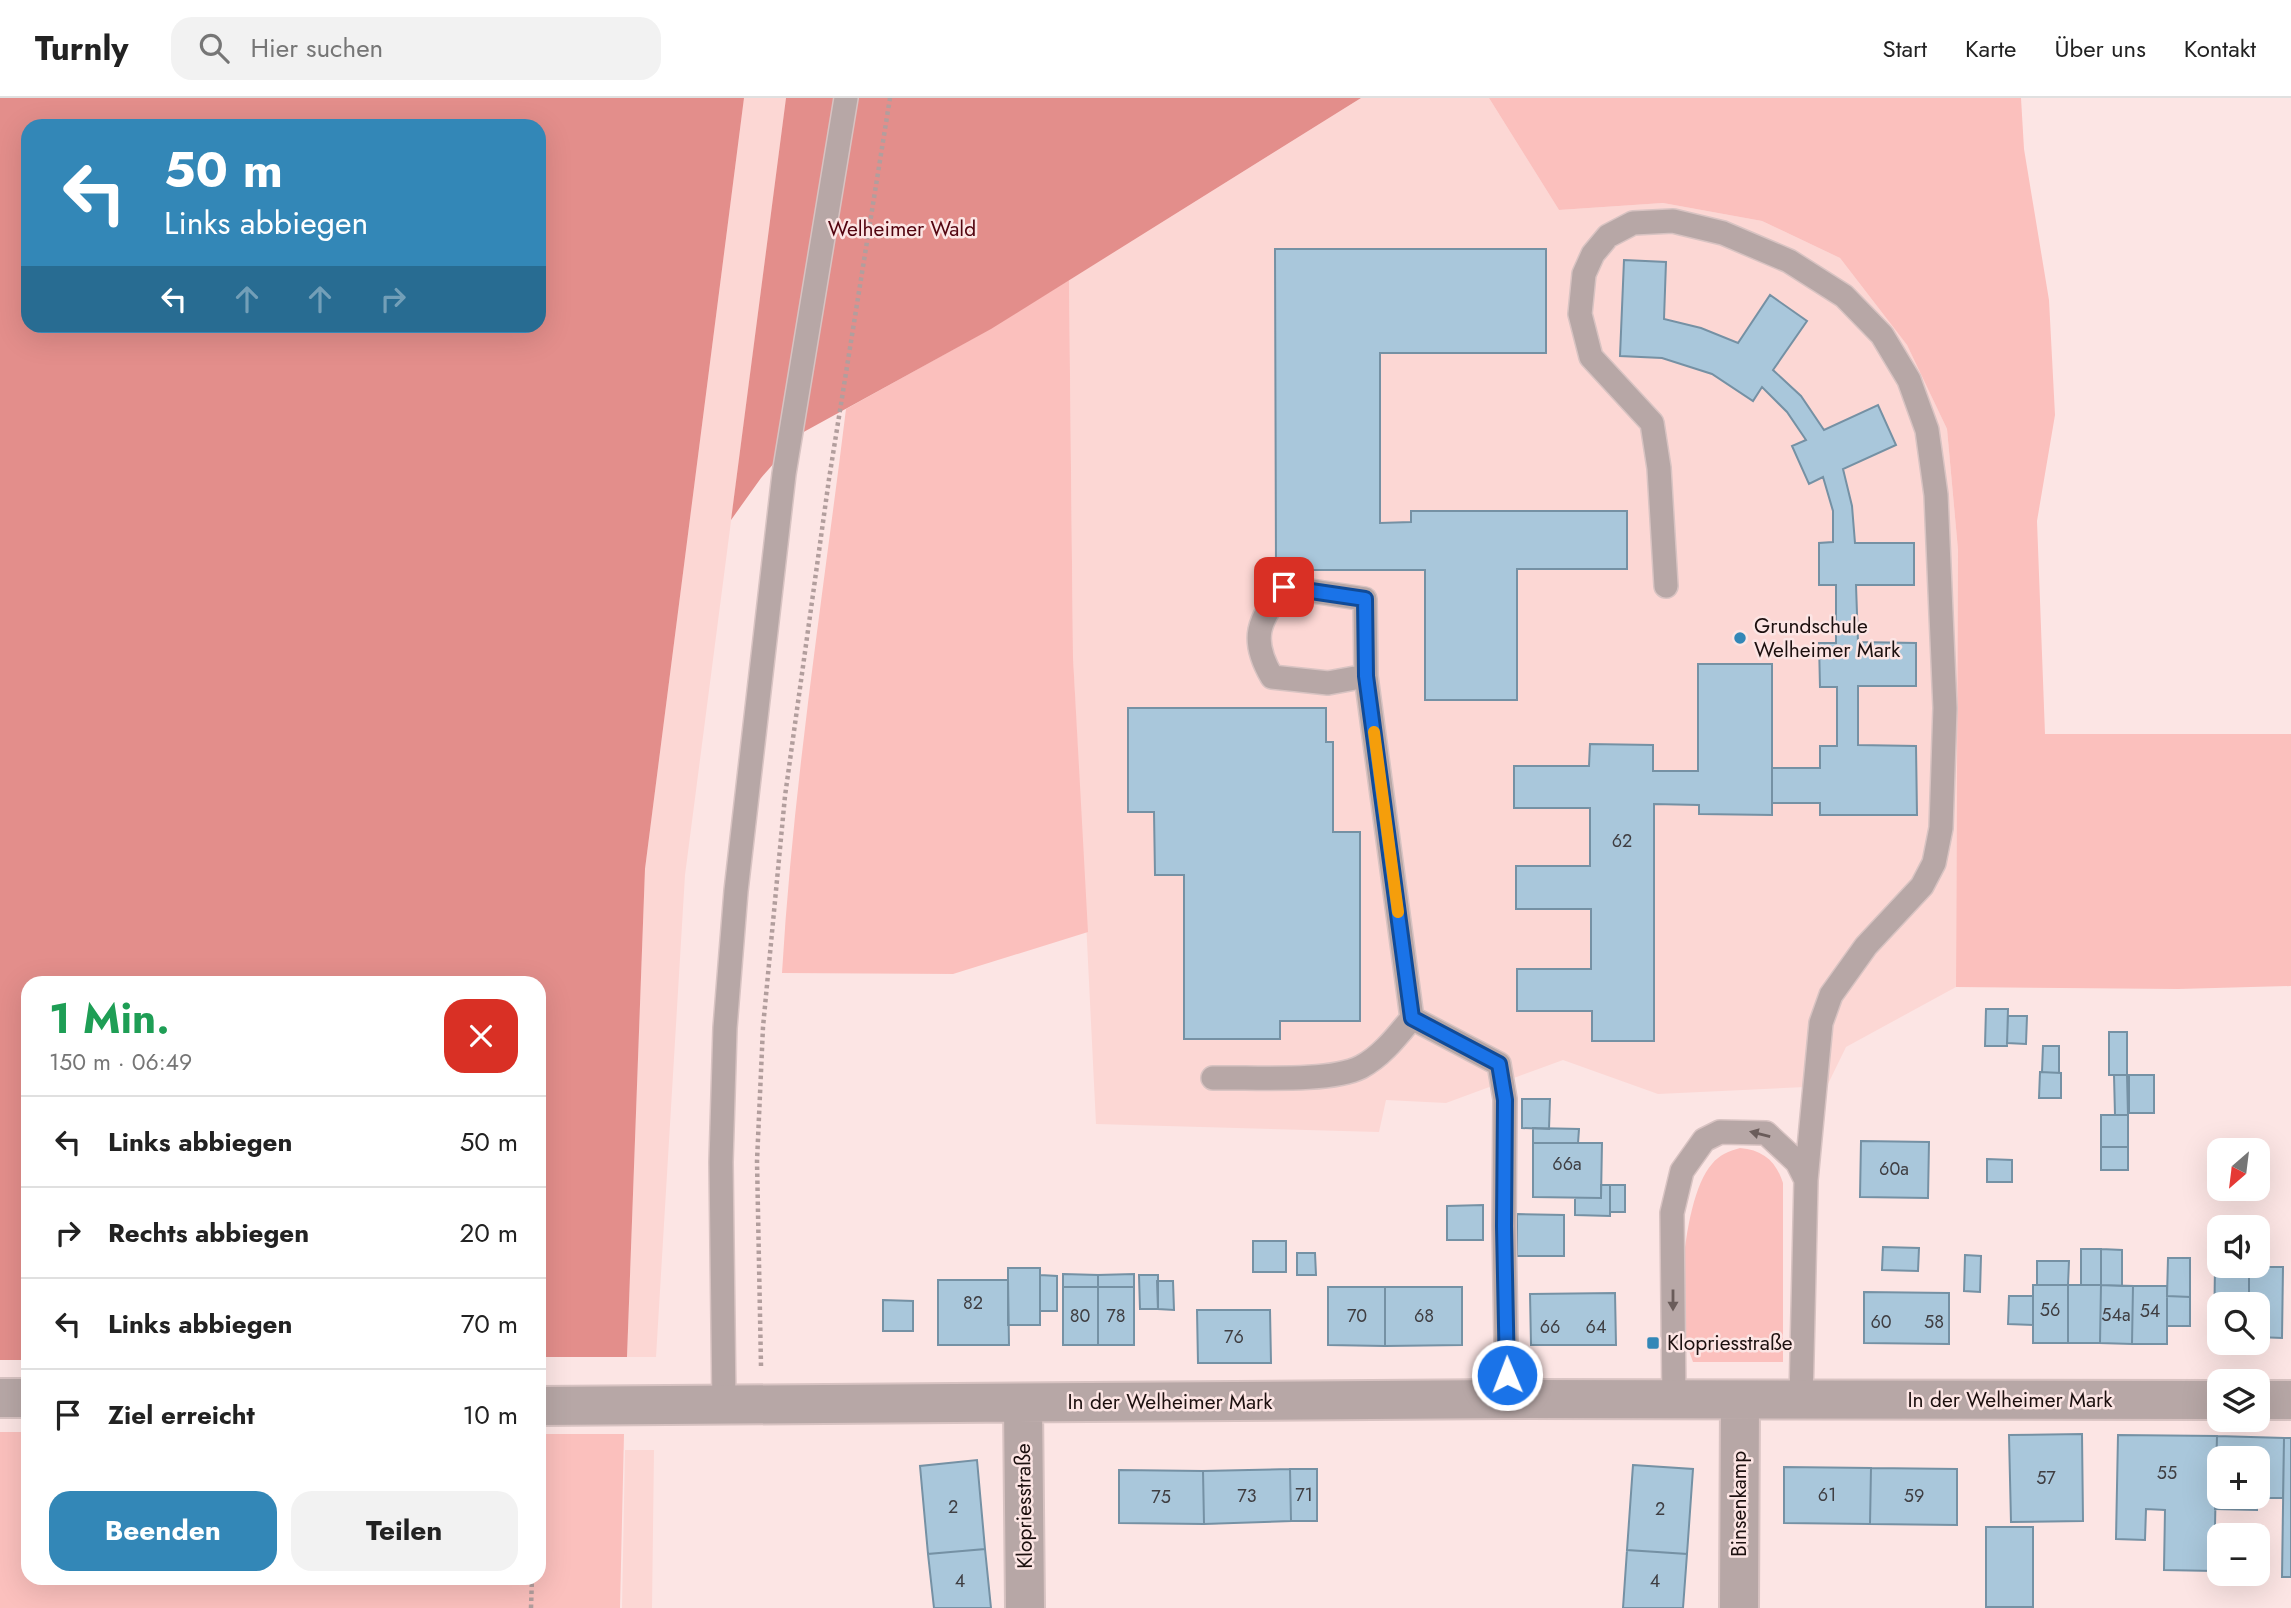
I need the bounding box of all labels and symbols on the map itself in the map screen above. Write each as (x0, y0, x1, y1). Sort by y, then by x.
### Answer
park label: Welheimer Wald (828, 214, 976, 244)
pin (1254, 557, 1314, 617)
place label: Grundschule Welheimer Mark (1754, 611, 1901, 665)
marker: Grundschule Welheimer Mark (1732, 630, 1748, 646)
house number: 62 (1612, 828, 1632, 854)
one-way arrow (1749, 1128, 1771, 1139)
north arrow (2207, 1138, 2270, 1200)
house number: 66a (1552, 1151, 1582, 1177)
house number: 60a (1879, 1156, 1909, 1182)
one-way arrow (1667, 1289, 1679, 1311)
house number: 82 (963, 1290, 983, 1316)
house number: 56 (2040, 1297, 2060, 1323)
house number: 54 (2140, 1298, 2160, 1324)
house number: 54a (2101, 1302, 2131, 1328)
house number: 80 (1070, 1303, 1091, 1329)
house number: 78 (1106, 1303, 1126, 1329)
house number: 70 (1347, 1303, 1367, 1329)
house number: 68 (1414, 1303, 1434, 1329)
house number: 60 (1870, 1309, 1892, 1335)
house number: 58 (1924, 1309, 1944, 1335)
house number: 66 (1540, 1314, 1560, 1340)
house number: 64 (1586, 1314, 1606, 1340)
house number: 76 (1224, 1324, 1244, 1350)
place label: Klopriesstraße (1667, 1328, 1793, 1358)
marker: Klopriesstraße (1645, 1335, 1661, 1351)
position arrow (1470, 1338, 1544, 1412)
street label: In der Welheimer Mark (1907, 1385, 2113, 1415)
street label: In der Welheimer Mark (1067, 1387, 1273, 1417)
street label: Klopriesstraße (1008, 1443, 1040, 1569)
street label: Binsenkamp (1724, 1451, 1754, 1557)
house number: 55 (2157, 1460, 2177, 1486)
house number: 57 (2036, 1465, 2056, 1491)
house number: 71 (1295, 1482, 1313, 1508)
house number: 61 (1818, 1482, 1836, 1508)
house number: 73 (1237, 1483, 1257, 1509)
house number: 59 (1904, 1483, 1924, 1509)
house number: 75 (1151, 1484, 1171, 1510)
house number: 2 (948, 1494, 958, 1520)
house number: 2 (1655, 1496, 1665, 1522)
house number: 4 (955, 1568, 965, 1594)
house number: 4 (1650, 1568, 1660, 1594)

